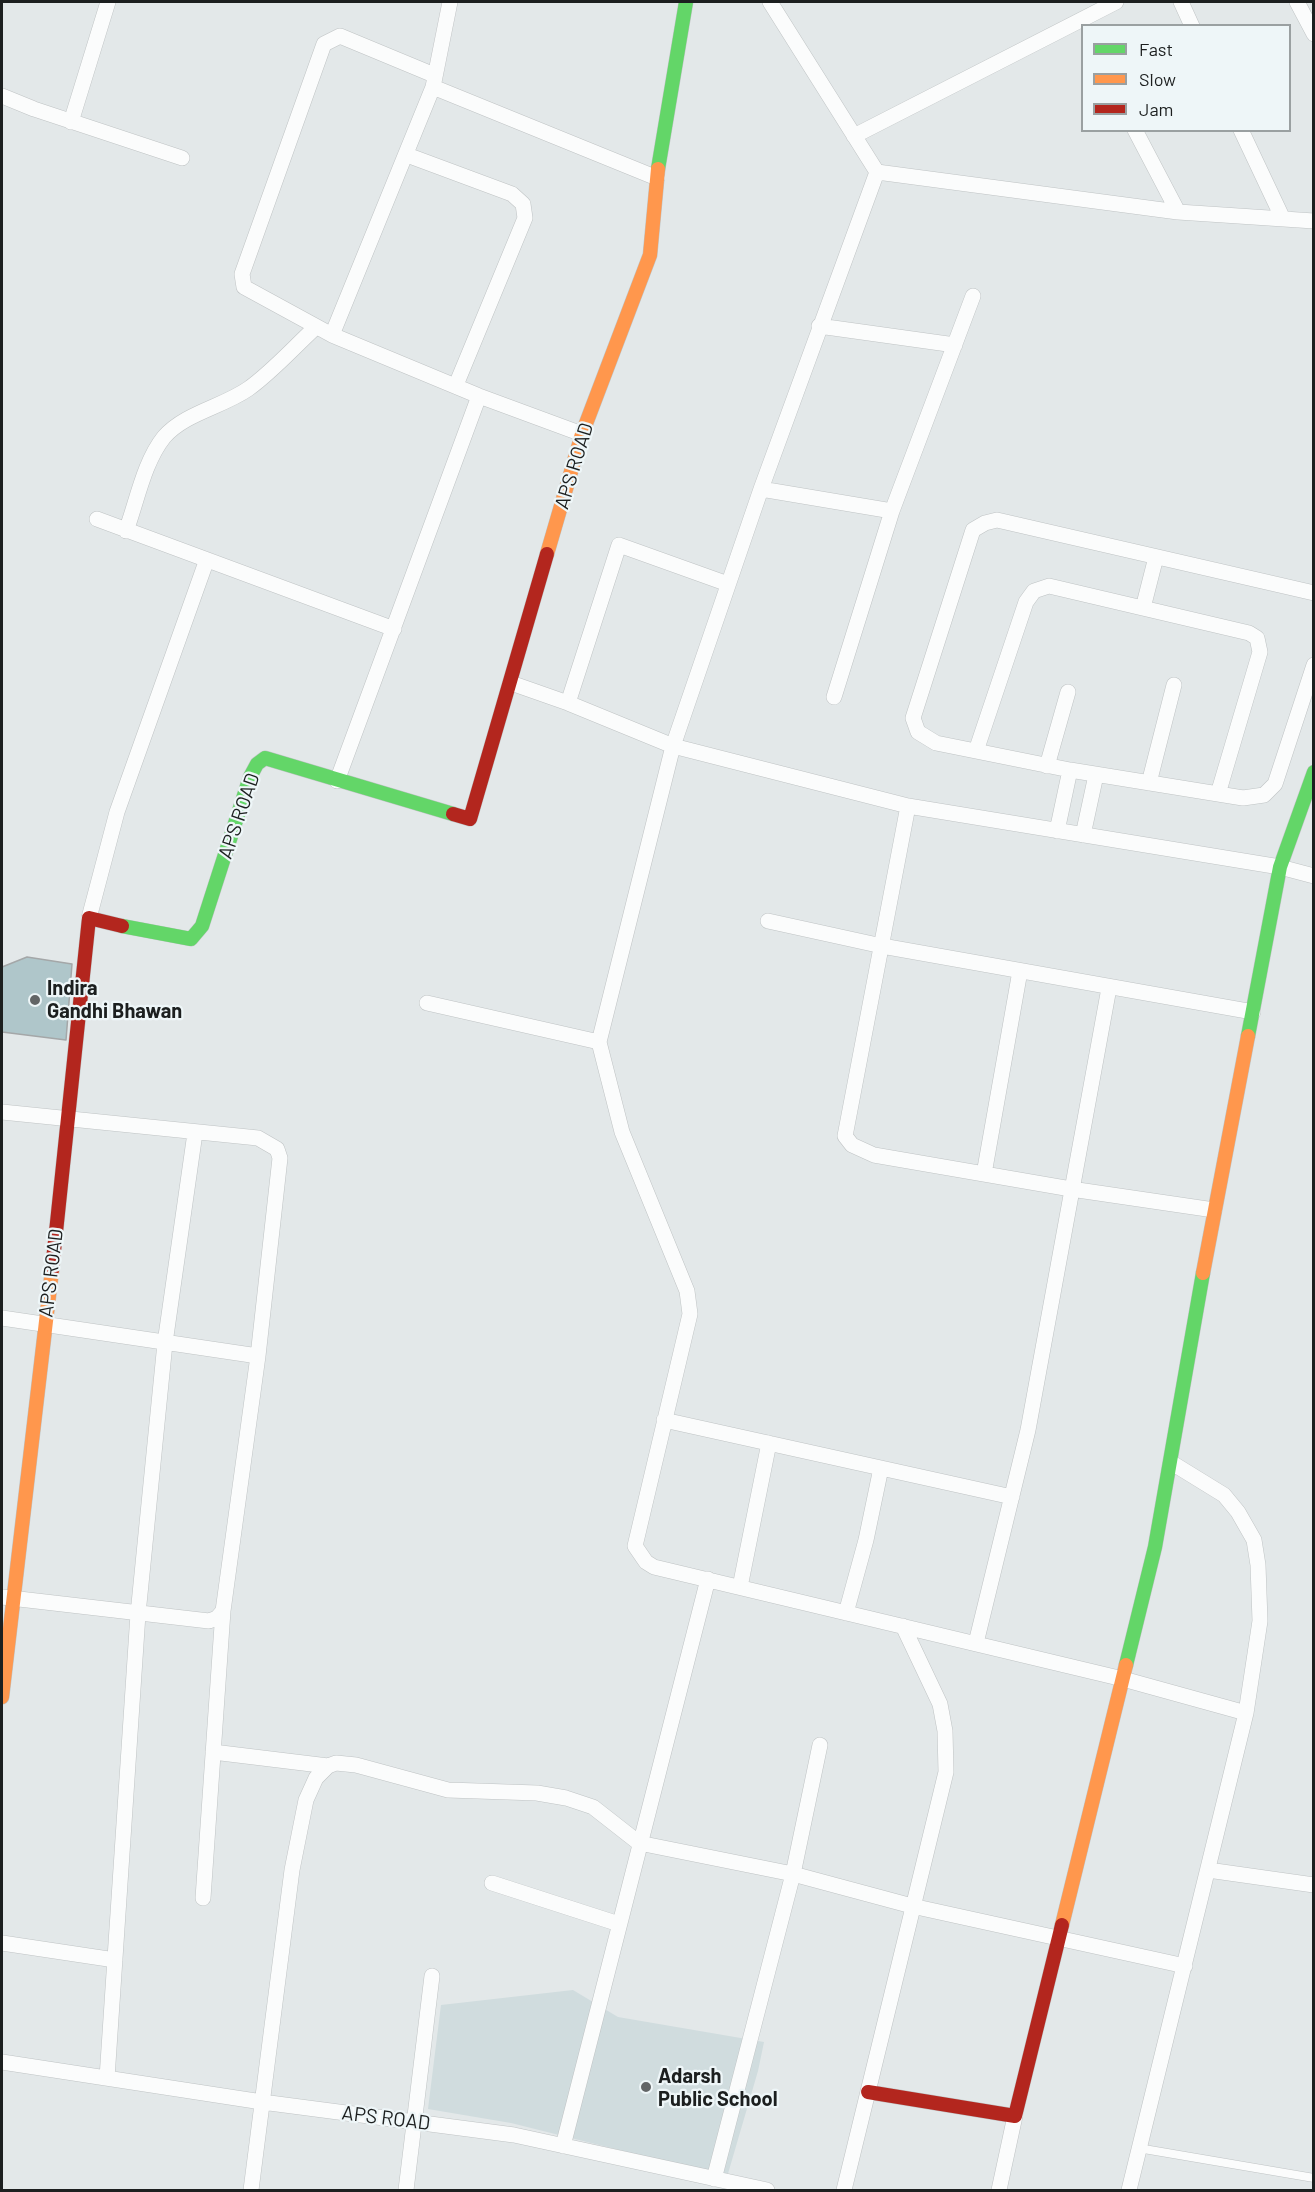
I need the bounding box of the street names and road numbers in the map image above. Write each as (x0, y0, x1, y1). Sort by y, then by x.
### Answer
street label: APS ROAD (550, 420, 598, 512)
street label: APS ROAD (213, 770, 265, 862)
street label: APS ROAD (34, 1227, 68, 1319)
street label: APS ROAD (340, 2101, 432, 2135)

